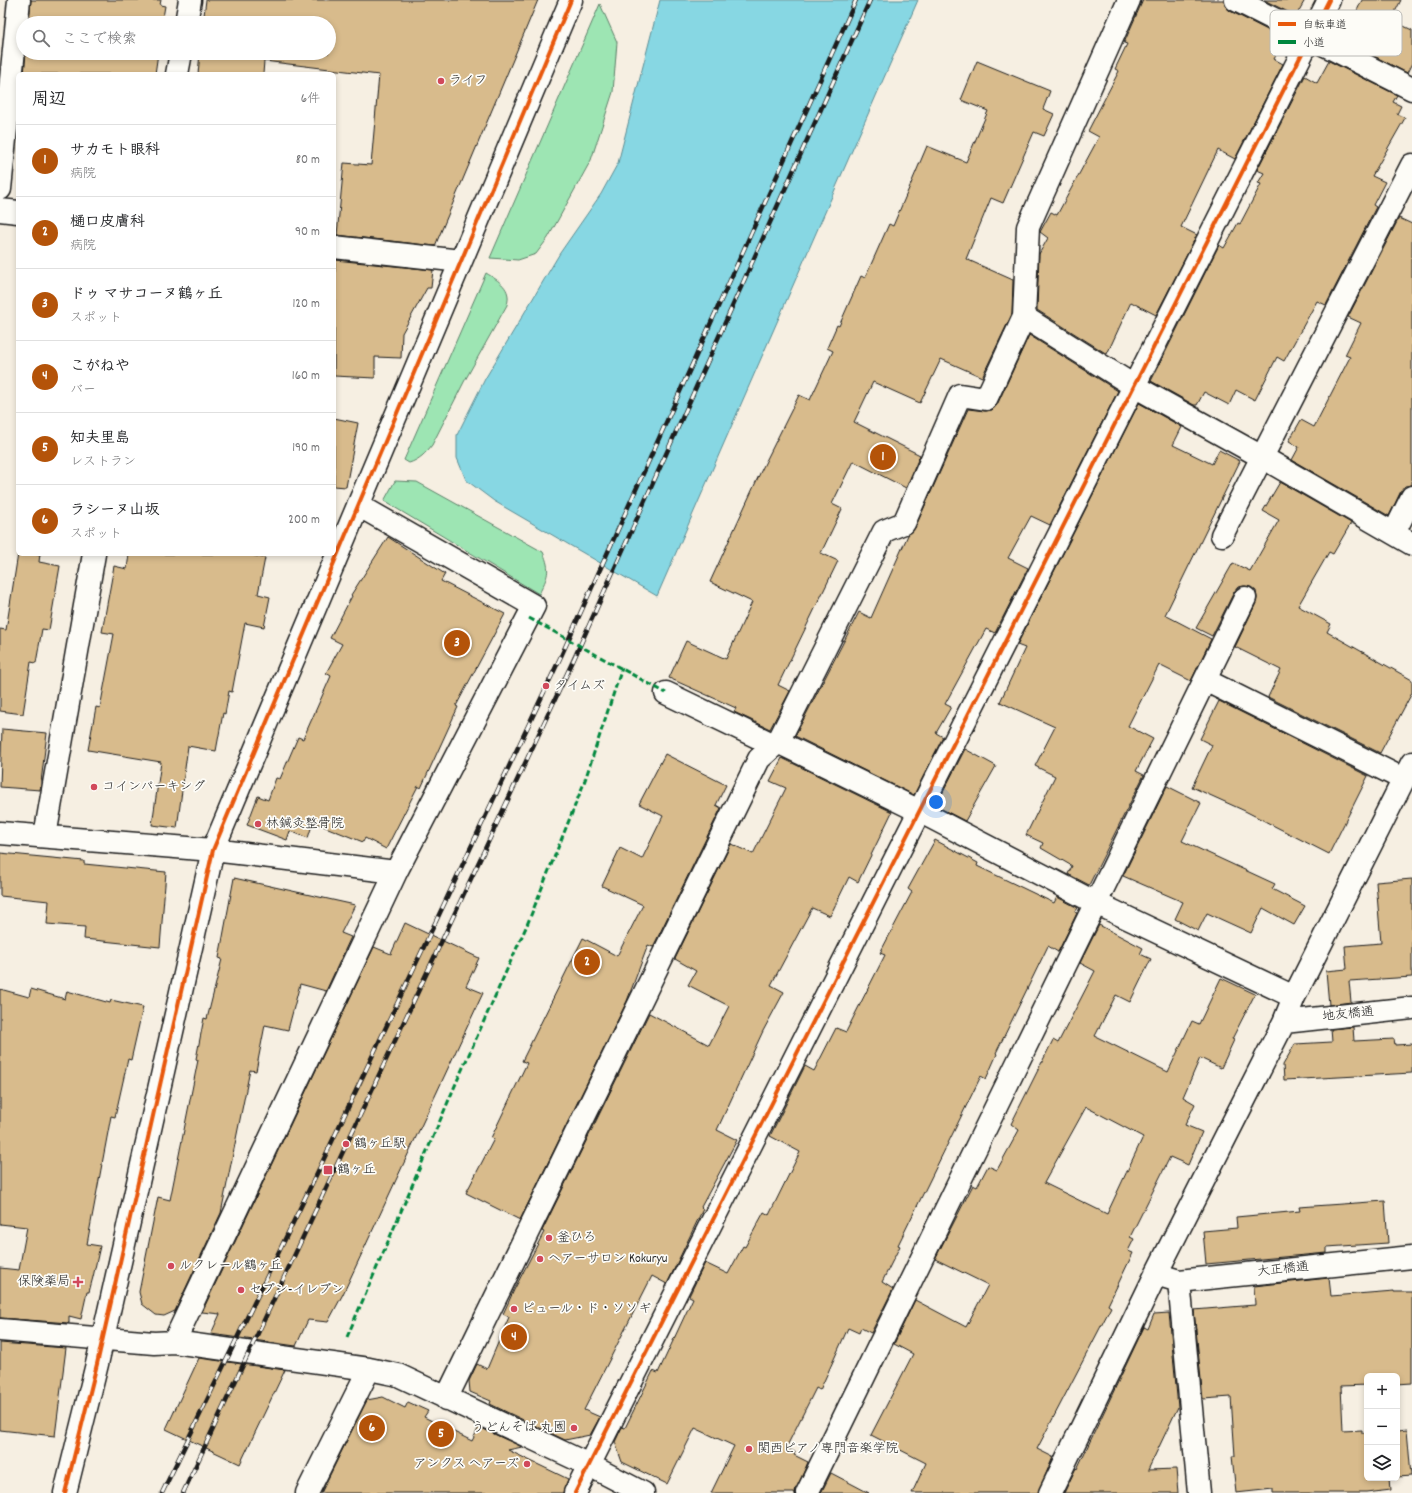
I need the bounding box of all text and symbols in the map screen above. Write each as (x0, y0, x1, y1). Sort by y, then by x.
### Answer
legend (1270, 10, 1402, 56)
search box (16, 16, 336, 60)
text: 自転車道 (1303, 18, 1347, 34)
icon: search (30, 27, 52, 49)
text: ここで検索 (62, 29, 137, 51)
text: 小道 (1303, 36, 1325, 52)
place label: ライフ (449, 72, 487, 91)
marker: ライフ (436, 76, 446, 86)
text: 周辺 (32, 89, 66, 113)
text: 6件 (301, 90, 320, 109)
text: サカモト眼科 (70, 140, 160, 162)
text: 1 (44, 151, 46, 170)
text: 80 m (296, 151, 320, 170)
text: 病院 (70, 165, 96, 184)
text: 樋口皮膚科 (70, 212, 145, 234)
text: 2 (42, 223, 48, 242)
text: 90 m (295, 223, 320, 242)
text: 病院 (70, 237, 96, 256)
text: ドゥ マサコーヌ鶴ヶ丘 (70, 284, 223, 306)
text: 3 (42, 295, 48, 314)
text: 120 m (292, 295, 320, 314)
text: スポット (70, 309, 122, 328)
text: こがねや (70, 356, 130, 378)
text: 4 (42, 367, 48, 386)
text: 160 m (292, 367, 320, 386)
text: バー (70, 381, 96, 400)
text: 知夫里島 (70, 428, 130, 450)
text: 5 (42, 439, 48, 458)
text: 190 m (292, 439, 320, 458)
pin: 1 (870, 442, 896, 472)
text: レストラン (70, 453, 136, 472)
text: ラシーヌ山坂 (70, 500, 159, 522)
text: 6 (42, 511, 48, 530)
text: 200 m (288, 511, 320, 530)
text: スポット (70, 525, 122, 544)
pin: 3 (444, 628, 470, 658)
place label: タイムズ (554, 677, 605, 696)
marker: タイムズ (541, 681, 551, 691)
place label: コインパーキング (102, 778, 205, 797)
marker: コインパーキング (89, 782, 99, 792)
your location (926, 792, 946, 812)
place label: 林鍼灸整骨院 (266, 815, 344, 834)
marker: 林鍼灸整骨院 (253, 819, 263, 829)
pin: 2 (574, 947, 600, 977)
street label: 地友橋通 (1321, 1003, 1375, 1027)
place label: 鶴ヶ丘駅 (354, 1135, 406, 1154)
marker: 鶴ヶ丘駅 (341, 1139, 351, 1149)
place label: 鶴ヶ丘 (337, 1161, 376, 1180)
marker: 鶴ヶ丘 (322, 1164, 334, 1176)
place label: 釜ひろ (557, 1229, 596, 1248)
marker: 釜ひろ (544, 1233, 554, 1243)
place label: ヘアーサロン Kokuryu (548, 1250, 667, 1269)
marker: ヘアーサロン Kokuryu (535, 1254, 545, 1264)
place label: ルクレール鶴ヶ丘 (179, 1257, 283, 1276)
street label: 大正橋通 (1256, 1258, 1310, 1282)
marker: ルクレール鶴ヶ丘 (166, 1261, 176, 1271)
place label: 保険薬局 (18, 1273, 70, 1292)
marker: 保険薬局 (73, 1277, 83, 1287)
place label: セブン-イレブン (249, 1281, 344, 1300)
marker: セブン-イレブン (236, 1285, 246, 1295)
place label: ピュール・ド・ソソギ (522, 1300, 651, 1319)
marker: ピュール・ド・ソソギ (509, 1304, 519, 1314)
pin: 4 (501, 1322, 527, 1352)
map controls (1364, 1373, 1400, 1481)
button: + (1364, 1373, 1400, 1409)
button: − (1364, 1409, 1400, 1445)
pin: 6 (359, 1413, 385, 1443)
pin: 5 (428, 1419, 454, 1449)
place label: うどんそば 丸國 (472, 1419, 566, 1438)
marker: うどんそば 丸國 (569, 1423, 579, 1433)
place label: 関西ピアノ専門音楽学院 (757, 1440, 898, 1459)
marker: 関西ピアノ専門音楽学院 (744, 1444, 754, 1454)
button: layers (1364, 1445, 1400, 1481)
place label: アンクス ヘアーズ (414, 1455, 519, 1474)
marker: アンクス ヘアーズ (522, 1459, 532, 1469)

